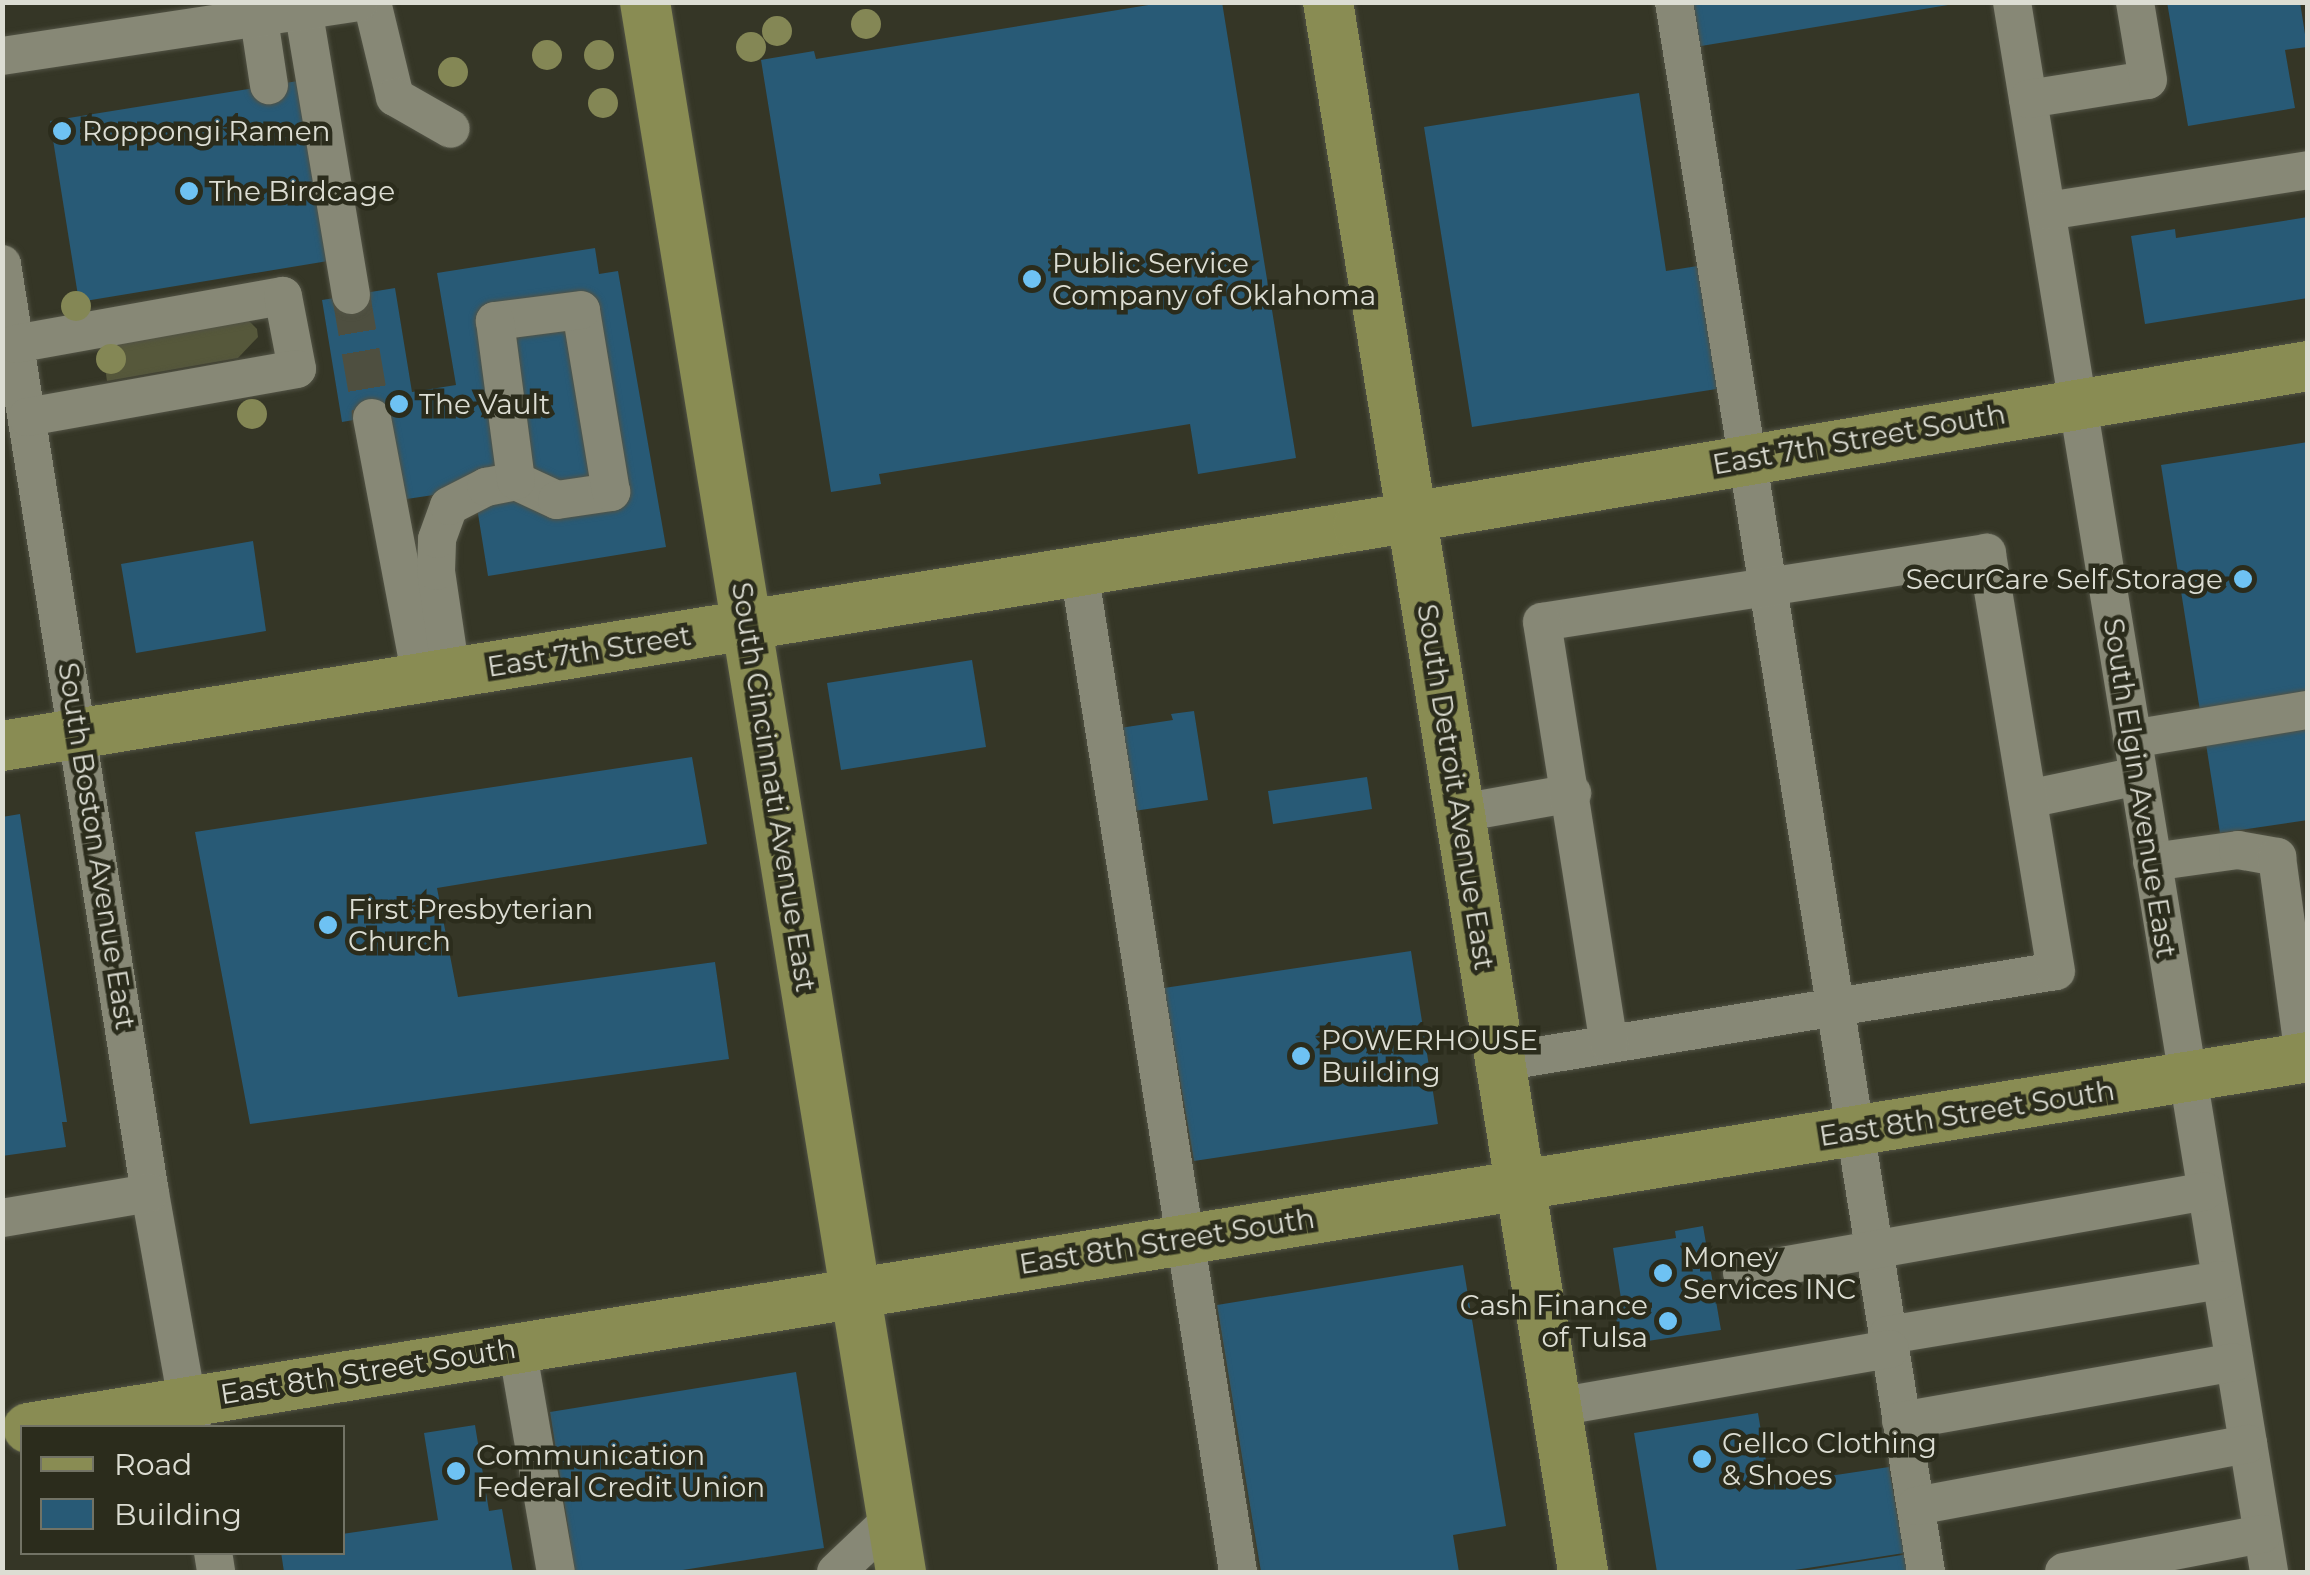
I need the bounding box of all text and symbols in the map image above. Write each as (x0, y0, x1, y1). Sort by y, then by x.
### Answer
place label: Roppongi Ramen (82, 114, 330, 148)
marker: Roppongi Ramen (51, 120, 73, 142)
place label: The Birdcage (209, 174, 395, 208)
marker: The Birdcage (178, 180, 200, 202)
place label: Public Service Company of Oklahoma (1052, 246, 1376, 312)
marker: Public Service Company of Oklahoma (1021, 268, 1043, 290)
place label: The Vault (419, 387, 550, 421)
marker: The Vault (388, 393, 410, 415)
street label: East 7th Street South (1710, 397, 2008, 481)
place label: SecurCare Self Storage (1906, 562, 2223, 596)
marker: SecurCare Self Storage (2232, 568, 2254, 590)
street label: South Cincinnati Avenue East (725, 580, 823, 994)
street label: South Detroit Avenue East (1410, 602, 1502, 972)
street label: South Elgin Avenue East (2097, 616, 2183, 960)
street label: East 7th Street (485, 618, 693, 684)
street label: South Boston Avenue East (51, 660, 143, 1032)
place label: First Presbyterian Church (348, 892, 593, 958)
marker: First Presbyterian Church (317, 914, 339, 936)
place label: POWERHOUSE Building (1321, 1023, 1538, 1089)
marker: POWERHOUSE Building (1290, 1045, 1312, 1067)
street label: East 8th Street South (1817, 1073, 2117, 1153)
street label: East 8th Street South (1017, 1201, 1317, 1281)
place label: Money Services INC (1683, 1240, 1856, 1306)
marker: Money Services INC (1652, 1262, 1674, 1284)
place label: Cash Finance of Tulsa (1460, 1288, 1648, 1354)
marker: Cash Finance of Tulsa (1657, 1310, 1679, 1332)
street label: East 8th Street South (218, 1331, 518, 1411)
legend (20, 1425, 345, 1555)
place label: Gellco Clothing & Shoes (1722, 1426, 1937, 1492)
place label: Communication Federal Credit Union (476, 1438, 765, 1504)
text: Road (114, 1446, 192, 1483)
marker: Gellco Clothing & Shoes (1691, 1448, 1713, 1470)
marker: Communication Federal Credit Union (445, 1460, 467, 1482)
text: Building (114, 1496, 242, 1533)

